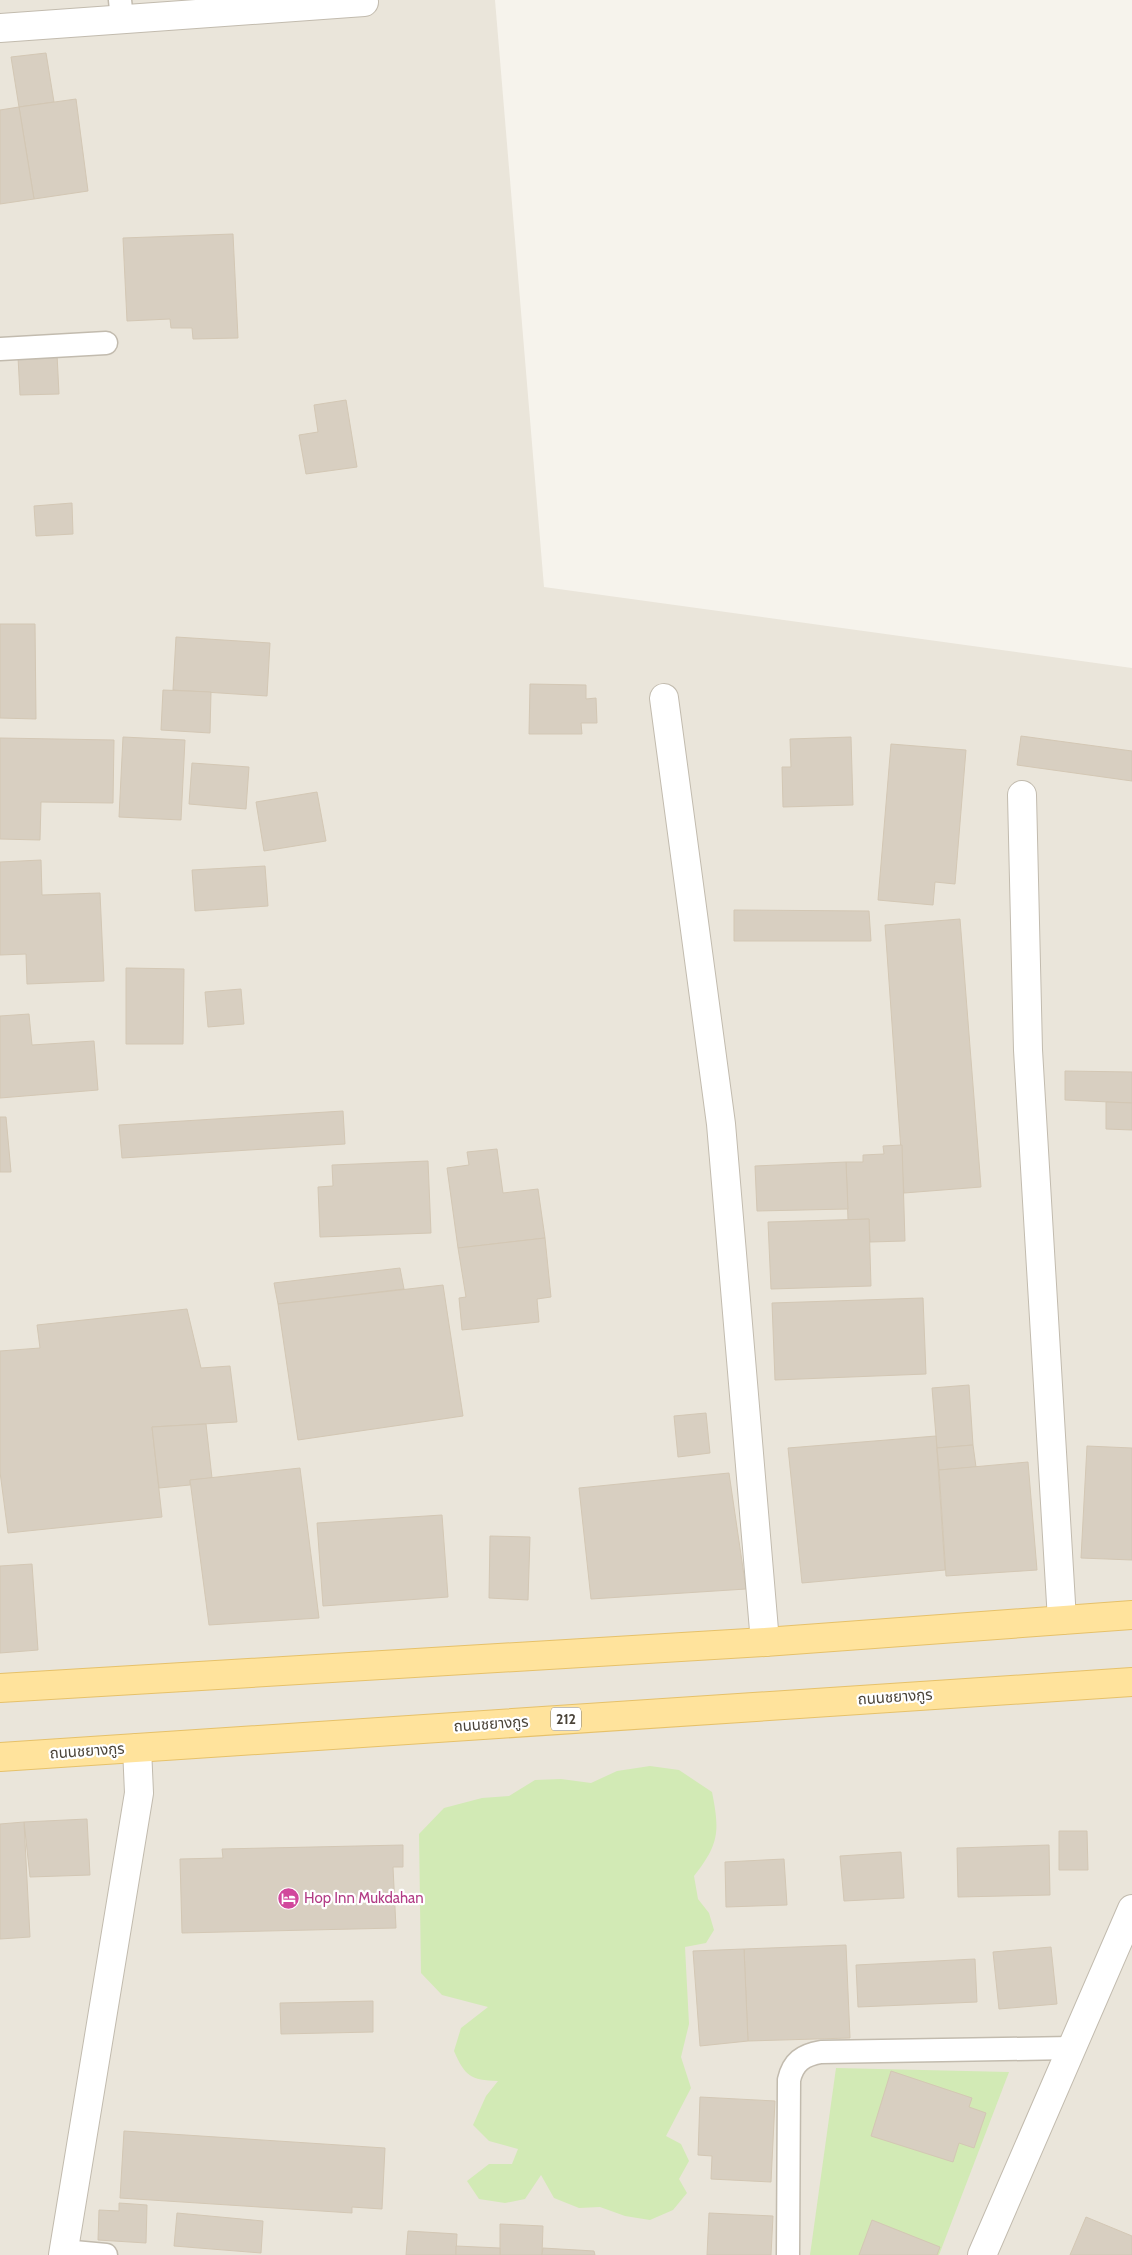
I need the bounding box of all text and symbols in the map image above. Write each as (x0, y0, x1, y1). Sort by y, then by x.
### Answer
street label: ถนนชยางกูร (857, 1685, 933, 1709)
road number: 212 (551, 1708, 581, 1730)
street label: ถนนชยางกูร (453, 1712, 529, 1736)
street label: ถนนชยางกูร (49, 1739, 125, 1763)
hotel icon: Hop Inn Mukdahan (276, 1886, 300, 1910)
place label: Hop Inn Mukdahan (304, 1889, 424, 1907)

